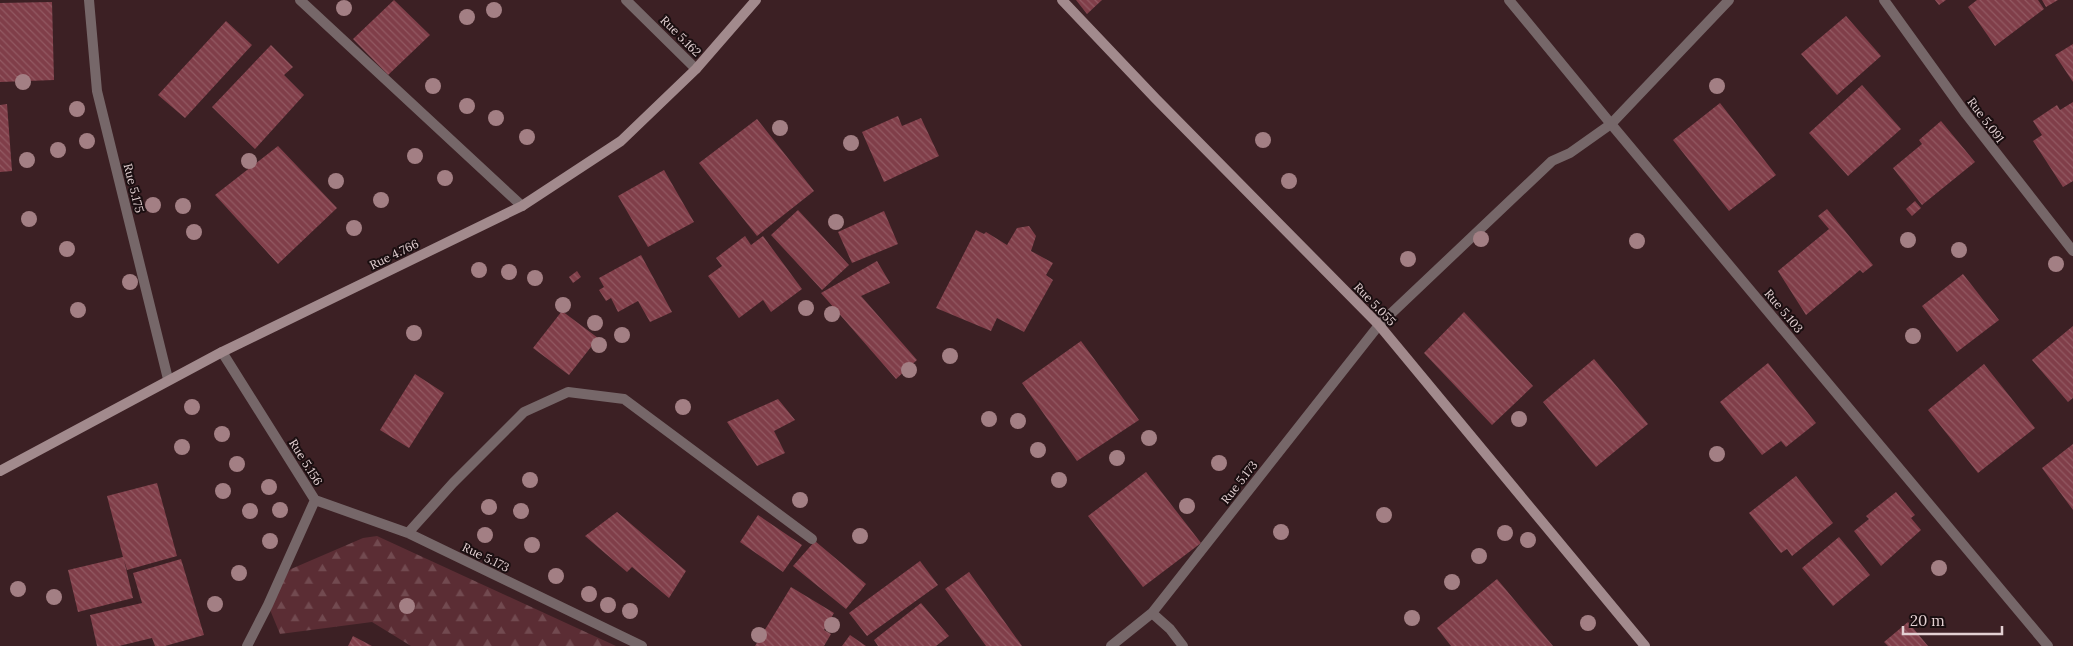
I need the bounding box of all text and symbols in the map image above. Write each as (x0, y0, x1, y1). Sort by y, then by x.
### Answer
street label: Rue 5.162 (657, 12, 705, 60)
street label: Rue 5.091 (1964, 95, 2008, 145)
street label: Rue 5.175 (121, 162, 147, 214)
street label: Rue 4.766 (367, 236, 421, 272)
street label: Rue 5.055 (1351, 279, 1399, 329)
street label: Rue 5.103 (1761, 286, 1807, 336)
street label: Rue 5.156 (286, 436, 326, 488)
street label: Rue 5.173 (1218, 457, 1261, 506)
street label: Rue 5.173 (460, 539, 512, 575)
scale bar (1903, 604, 2002, 636)
text: 20 m (1910, 611, 1945, 630)

